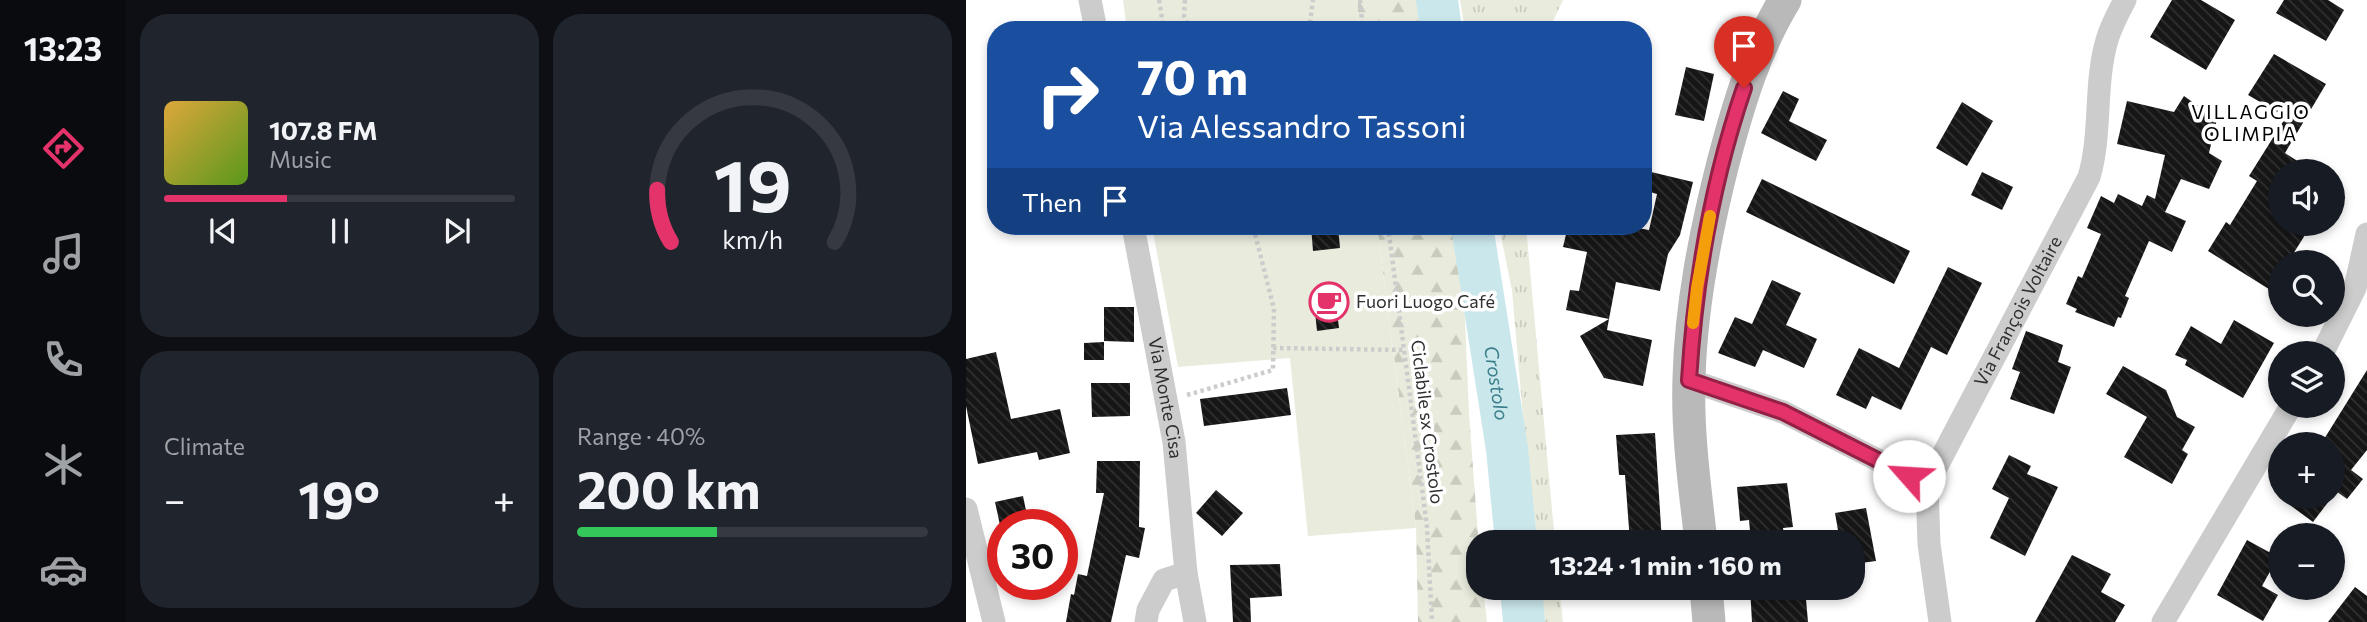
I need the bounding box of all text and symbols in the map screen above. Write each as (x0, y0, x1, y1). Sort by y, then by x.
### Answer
pin (1714, 16, 1774, 88)
icon: arrive (1725, 27, 1763, 65)
text: 13:23 (24, 28, 102, 68)
text: 70 m (1137, 45, 1248, 105)
icon: right (1022, 49, 1113, 140)
district label: VILLAGGIO OLIMPIA (2191, 100, 2311, 145)
text: Via Alessandro Tassoni (1137, 105, 1467, 145)
text: 107.8 FM (269, 114, 378, 145)
icon: directions (39, 124, 88, 173)
text: 19 (714, 138, 791, 227)
text: Music (269, 145, 332, 173)
map controls (2268, 159, 2345, 600)
button: sound (2268, 159, 2345, 236)
icon: arrive (1096, 182, 1134, 220)
text: Then (1022, 186, 1082, 217)
icon: previous (204, 212, 242, 250)
icon: pause (321, 212, 359, 250)
icon: next (438, 212, 476, 250)
text: km/h (722, 224, 783, 254)
icon: music (39, 229, 88, 278)
street label: Via François Voltaire (1969, 232, 2066, 390)
button: search (2268, 250, 2345, 327)
cafe icon: Fuori Luogo Café (1308, 281, 1350, 323)
place label: Fuori Luogo Café (1356, 290, 1495, 312)
icon: phone (39, 335, 88, 384)
street label: Via Monte Cisa (1144, 335, 1187, 459)
street label: Ciclabile sx Crostolo (1407, 339, 1449, 505)
button: layers (2268, 341, 2345, 418)
water label: Crostolo (1480, 344, 1514, 422)
text: Range · 40% (577, 422, 705, 450)
text: Climate (164, 432, 245, 460)
button: + (2268, 432, 2345, 509)
position arrow (1872, 439, 1946, 513)
icon: climate (39, 440, 88, 489)
text: 200 km (577, 456, 761, 520)
text: 19° (298, 466, 380, 530)
text: − (164, 475, 186, 522)
text: + (493, 475, 515, 522)
speed limit sign: 30 (987, 509, 1078, 600)
button: − (2268, 523, 2345, 600)
icon: car (39, 545, 88, 594)
text: 13:24 · 1 min · 160 m (1549, 549, 1782, 580)

